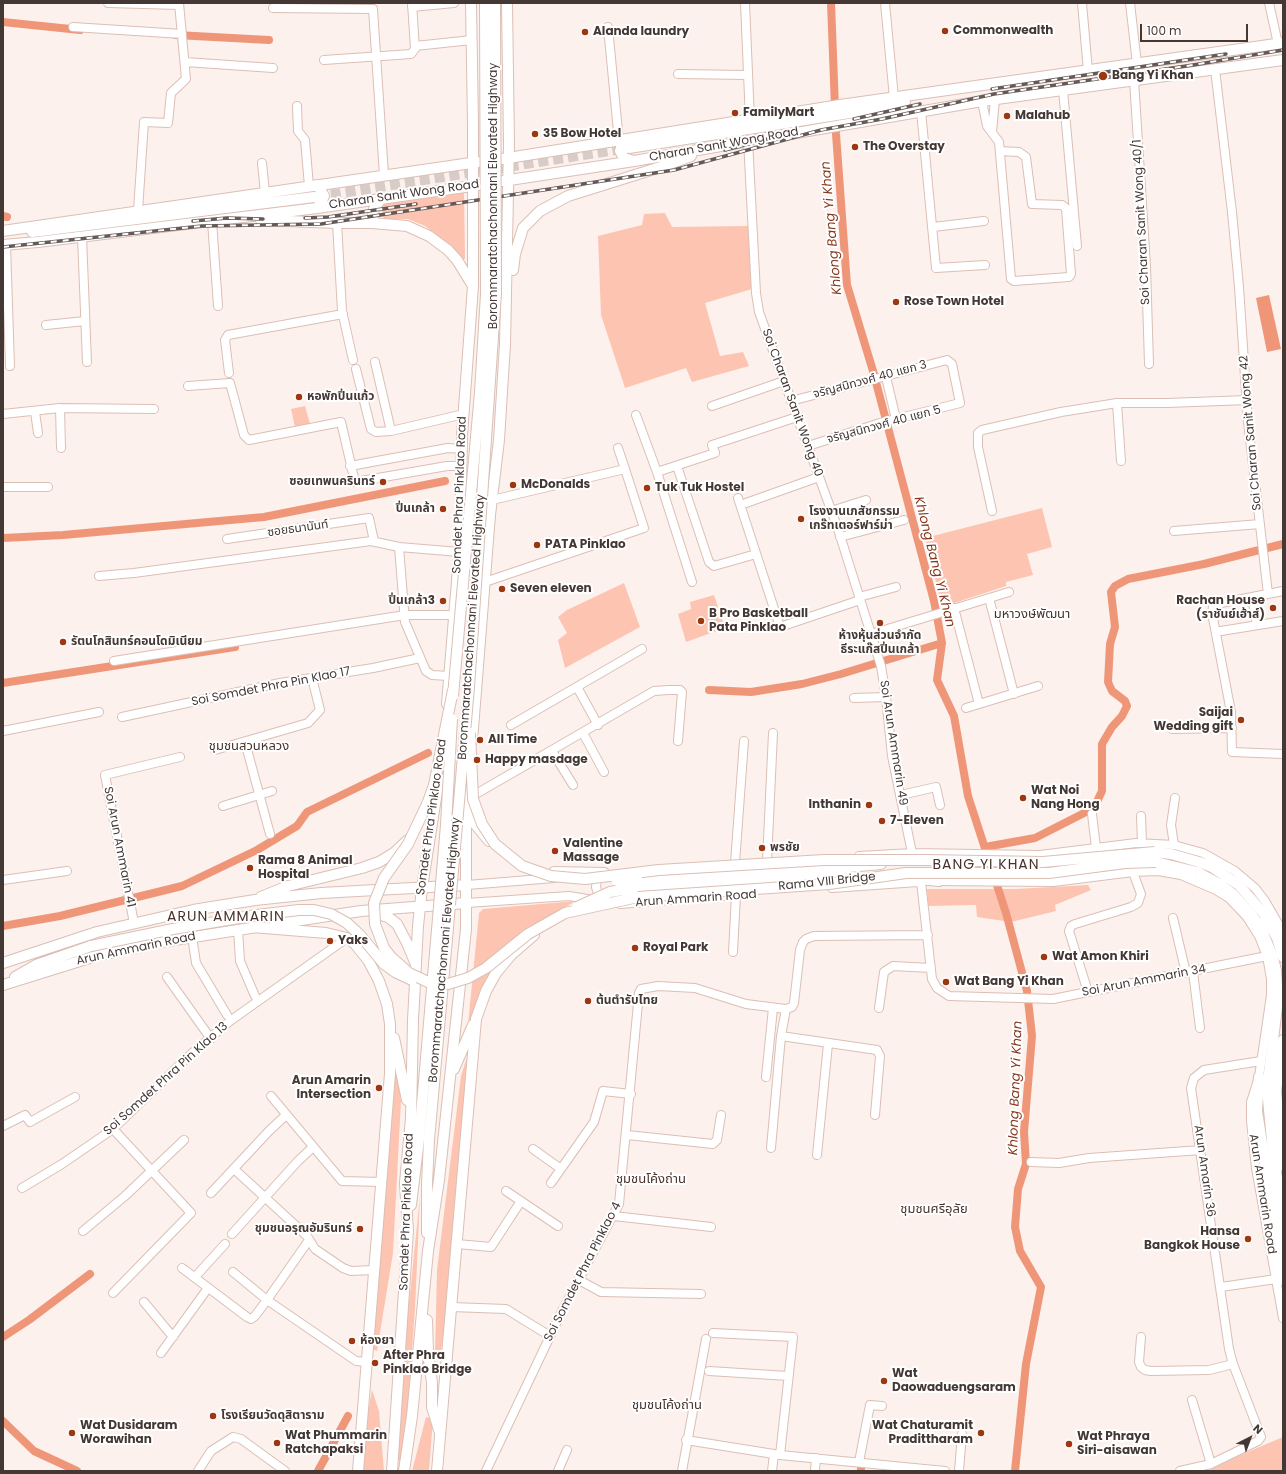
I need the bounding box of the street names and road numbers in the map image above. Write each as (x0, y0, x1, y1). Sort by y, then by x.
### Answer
street label: Borommaratchachonnani Elevated Highway (487, 63, 501, 329)
street label: Charan Sanit Wong Road (648, 125, 800, 165)
street label: Soi Charan Sanit Wong 40/1 (1130, 139, 1154, 305)
street label: Charan Sanit Wong Road (328, 177, 480, 213)
street label: Soi Charan Sanit Wong 40 (759, 327, 825, 479)
street label: Soi Charan Sanit Wong 42 (1237, 355, 1265, 511)
street label: จรัญสนิทวงศ์ 40 แยก 3 (812, 358, 928, 402)
street label: จรัญสนิทวงศ์ 40 แยก 5 (825, 403, 943, 447)
street label: Somdet Phra Pinklao Road (450, 416, 470, 574)
street label: Borommaratchachonnani Elevated Highway (456, 494, 488, 760)
street label: ซอยธนานันท์ (267, 518, 329, 540)
street label: Soi Somdet Phra Pin Klao 17 (190, 664, 352, 710)
street label: Soi Arun Ammarin 49 (876, 679, 910, 807)
street label: Somdet Phra Pinklao Road (414, 738, 450, 896)
street label: Soi Arun Ammarin 41 (100, 785, 138, 909)
street label: Borommaratchachonnani Elevated Highway (426, 817, 464, 1083)
street label: Rama VIII Bridge (778, 870, 876, 894)
street label: Arun Ammarin Road (635, 888, 757, 910)
street label: Arun Ammarin Road (75, 929, 197, 969)
street label: Soi Arun Ammarin 34 (1081, 962, 1207, 1000)
street label: Soi Somdet Phra Pin Klao 13 (101, 1019, 231, 1139)
street label: Arun Amarin 36 (1190, 1124, 1218, 1218)
street label: Somdet Phra Pinklao Road (397, 1133, 417, 1291)
street label: Arun Ammarin Road (1245, 1133, 1279, 1255)
street label: Soi Somdet Phra Pinklao 4 (541, 1200, 625, 1344)

